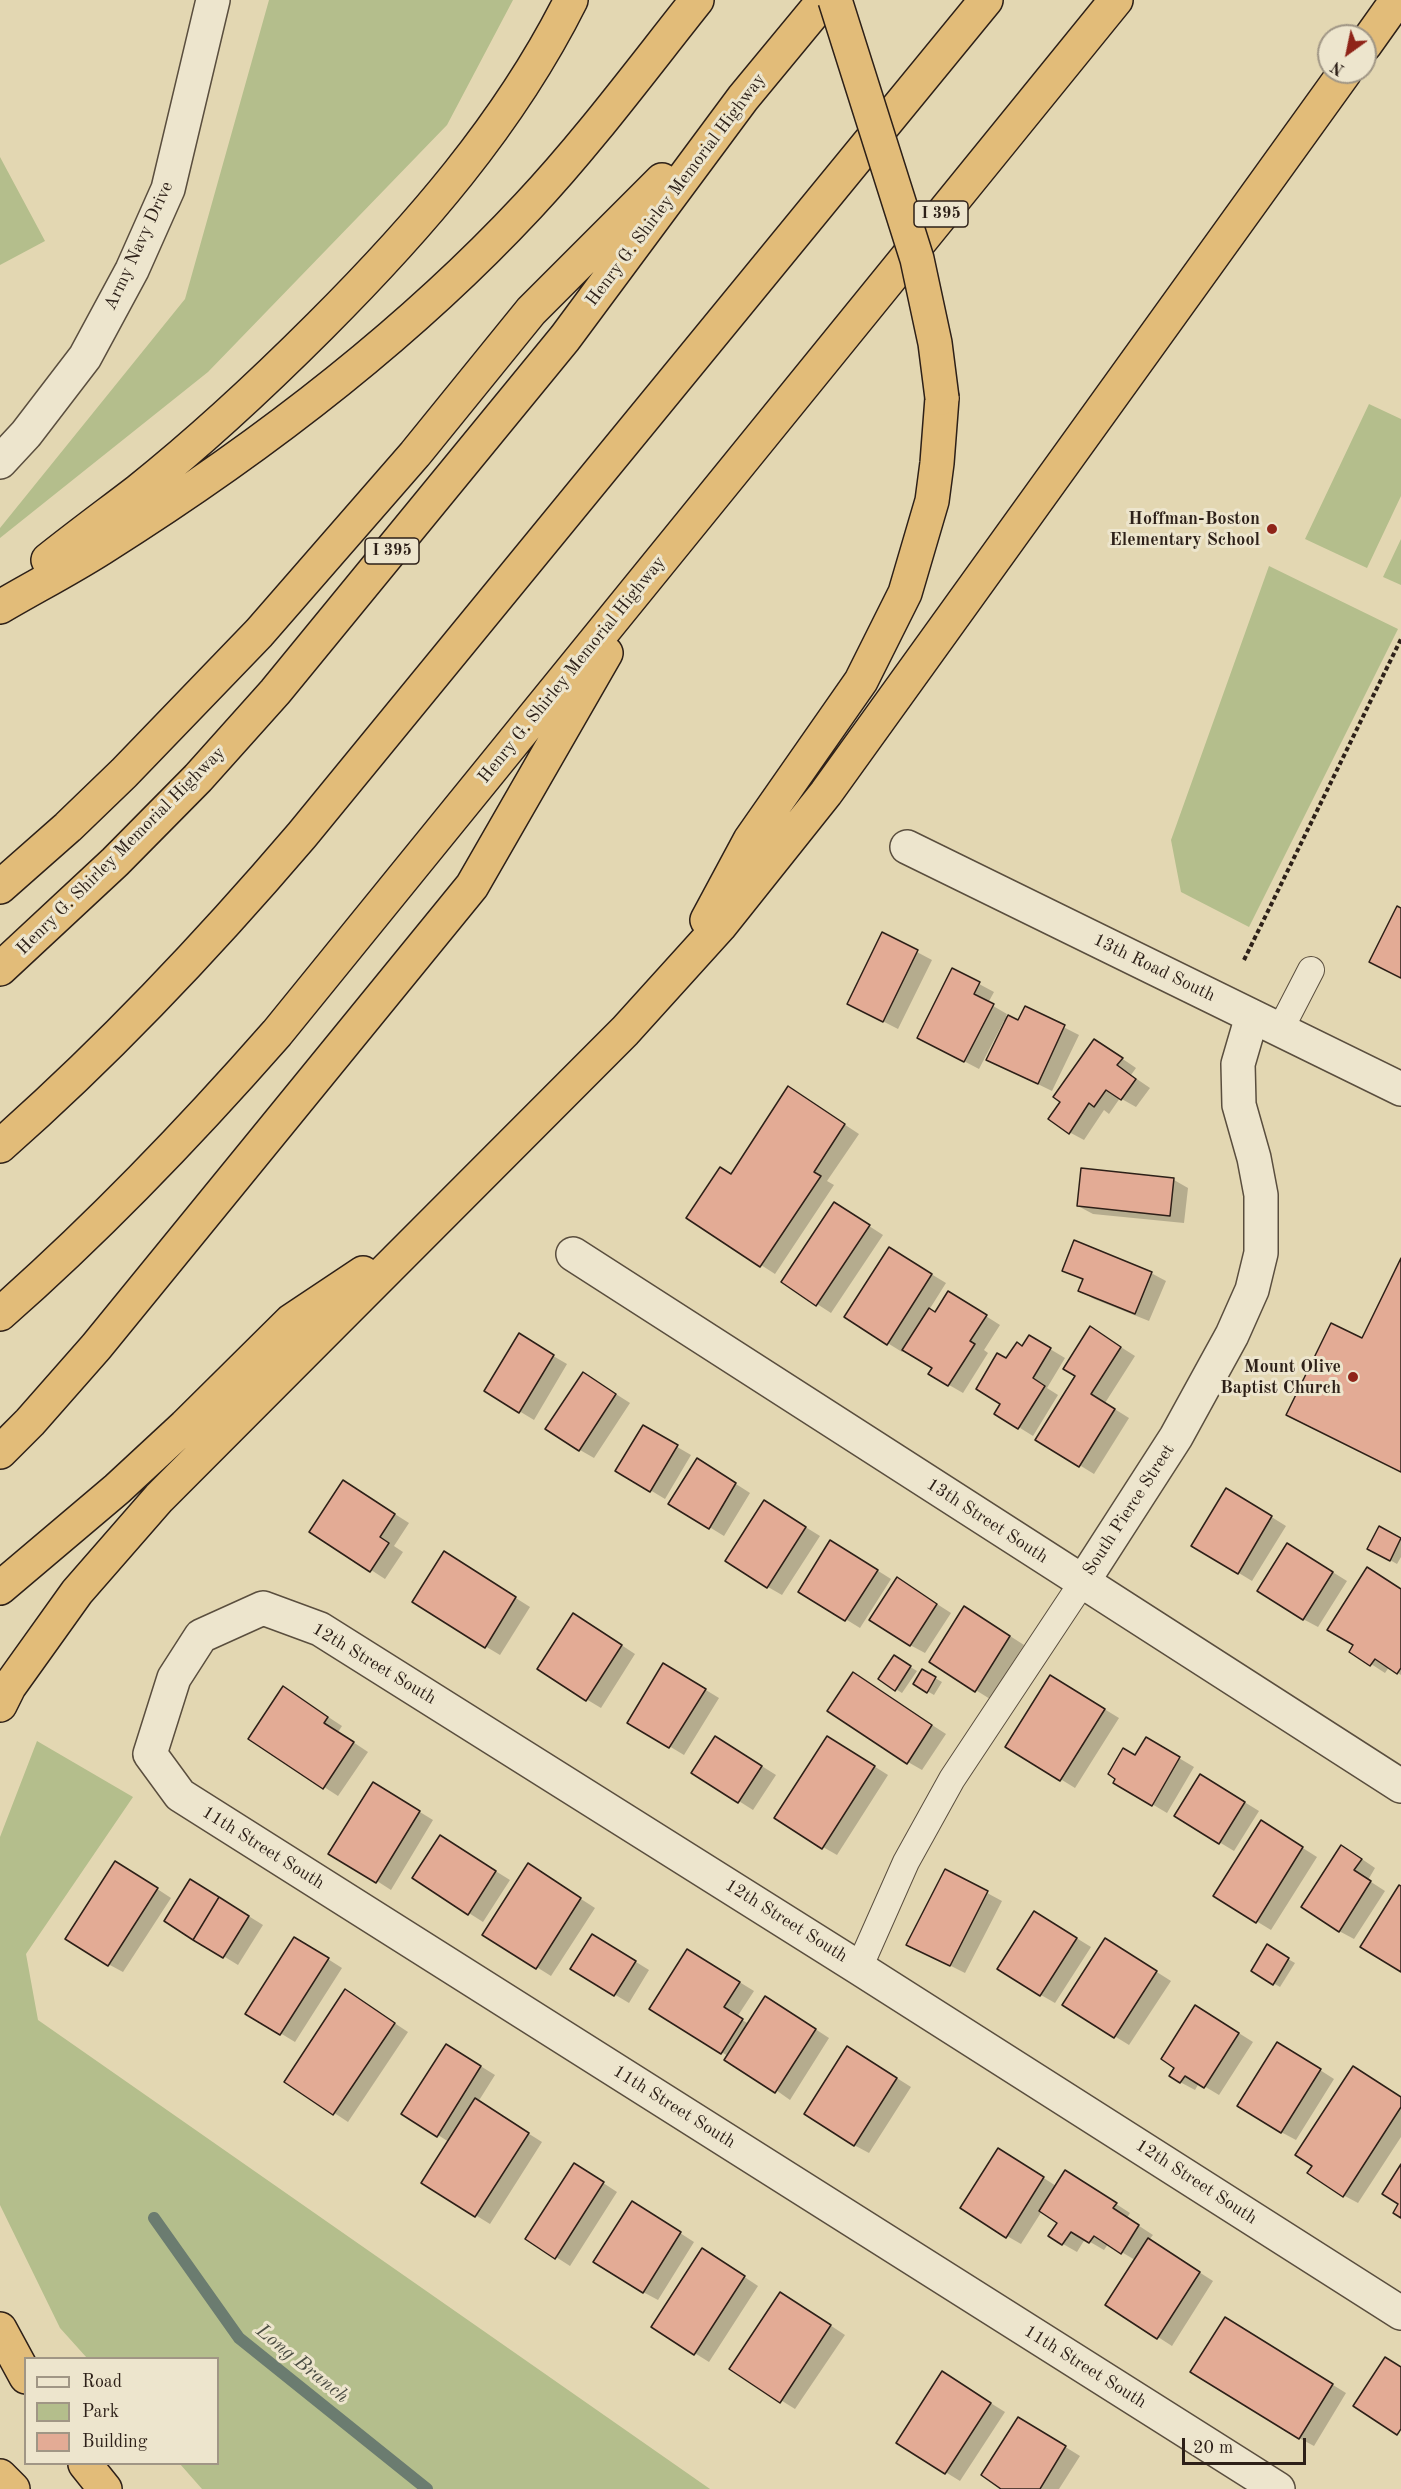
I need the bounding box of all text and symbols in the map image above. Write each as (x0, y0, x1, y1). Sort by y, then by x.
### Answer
north arrow (1317, 24, 1377, 84)
text: N (1329, 57, 1348, 77)
street label: Henry G. Shirley Memorial Highway (581, 69, 771, 311)
street label: Army Navy Drive (100, 178, 178, 314)
road number: I 395 (914, 201, 968, 227)
place label: Hoffman-Boston Elementary School (1109, 508, 1260, 550)
marker: Hoffman-Boston Elementary School (1265, 522, 1279, 536)
road number: I 395 (365, 538, 419, 564)
street label: Henry G. Shirley Memorial Highway (474, 552, 670, 788)
street label: Henry G. Shirley Memorial Highway (12, 742, 230, 960)
street label: 13th Road South (1090, 929, 1218, 1007)
place label: Mount Olive Baptist Church (1220, 1356, 1341, 1398)
marker: Mount Olive Baptist Church (1346, 1370, 1360, 1384)
street label: South Pierce Street (1078, 1440, 1180, 1580)
street label: 13th Street South (922, 1474, 1052, 1568)
street label: 12th Street South (308, 1619, 440, 1709)
street label: 11th Street South (198, 1802, 328, 1894)
street label: 12th Street South (721, 1875, 851, 1967)
street label: 11th Street South (609, 2061, 739, 2153)
street label: 12th Street South (1131, 2135, 1261, 2229)
water label: Long Branch (251, 2319, 353, 2409)
street label: 11th Street South (1020, 2321, 1150, 2413)
legend (24, 2357, 219, 2465)
text: Road (82, 2373, 122, 2391)
text: Park (82, 2403, 119, 2421)
scale bar (1185, 2426, 1310, 2464)
text: Building (82, 2433, 147, 2451)
text: 20 m (1193, 2439, 1233, 2457)

